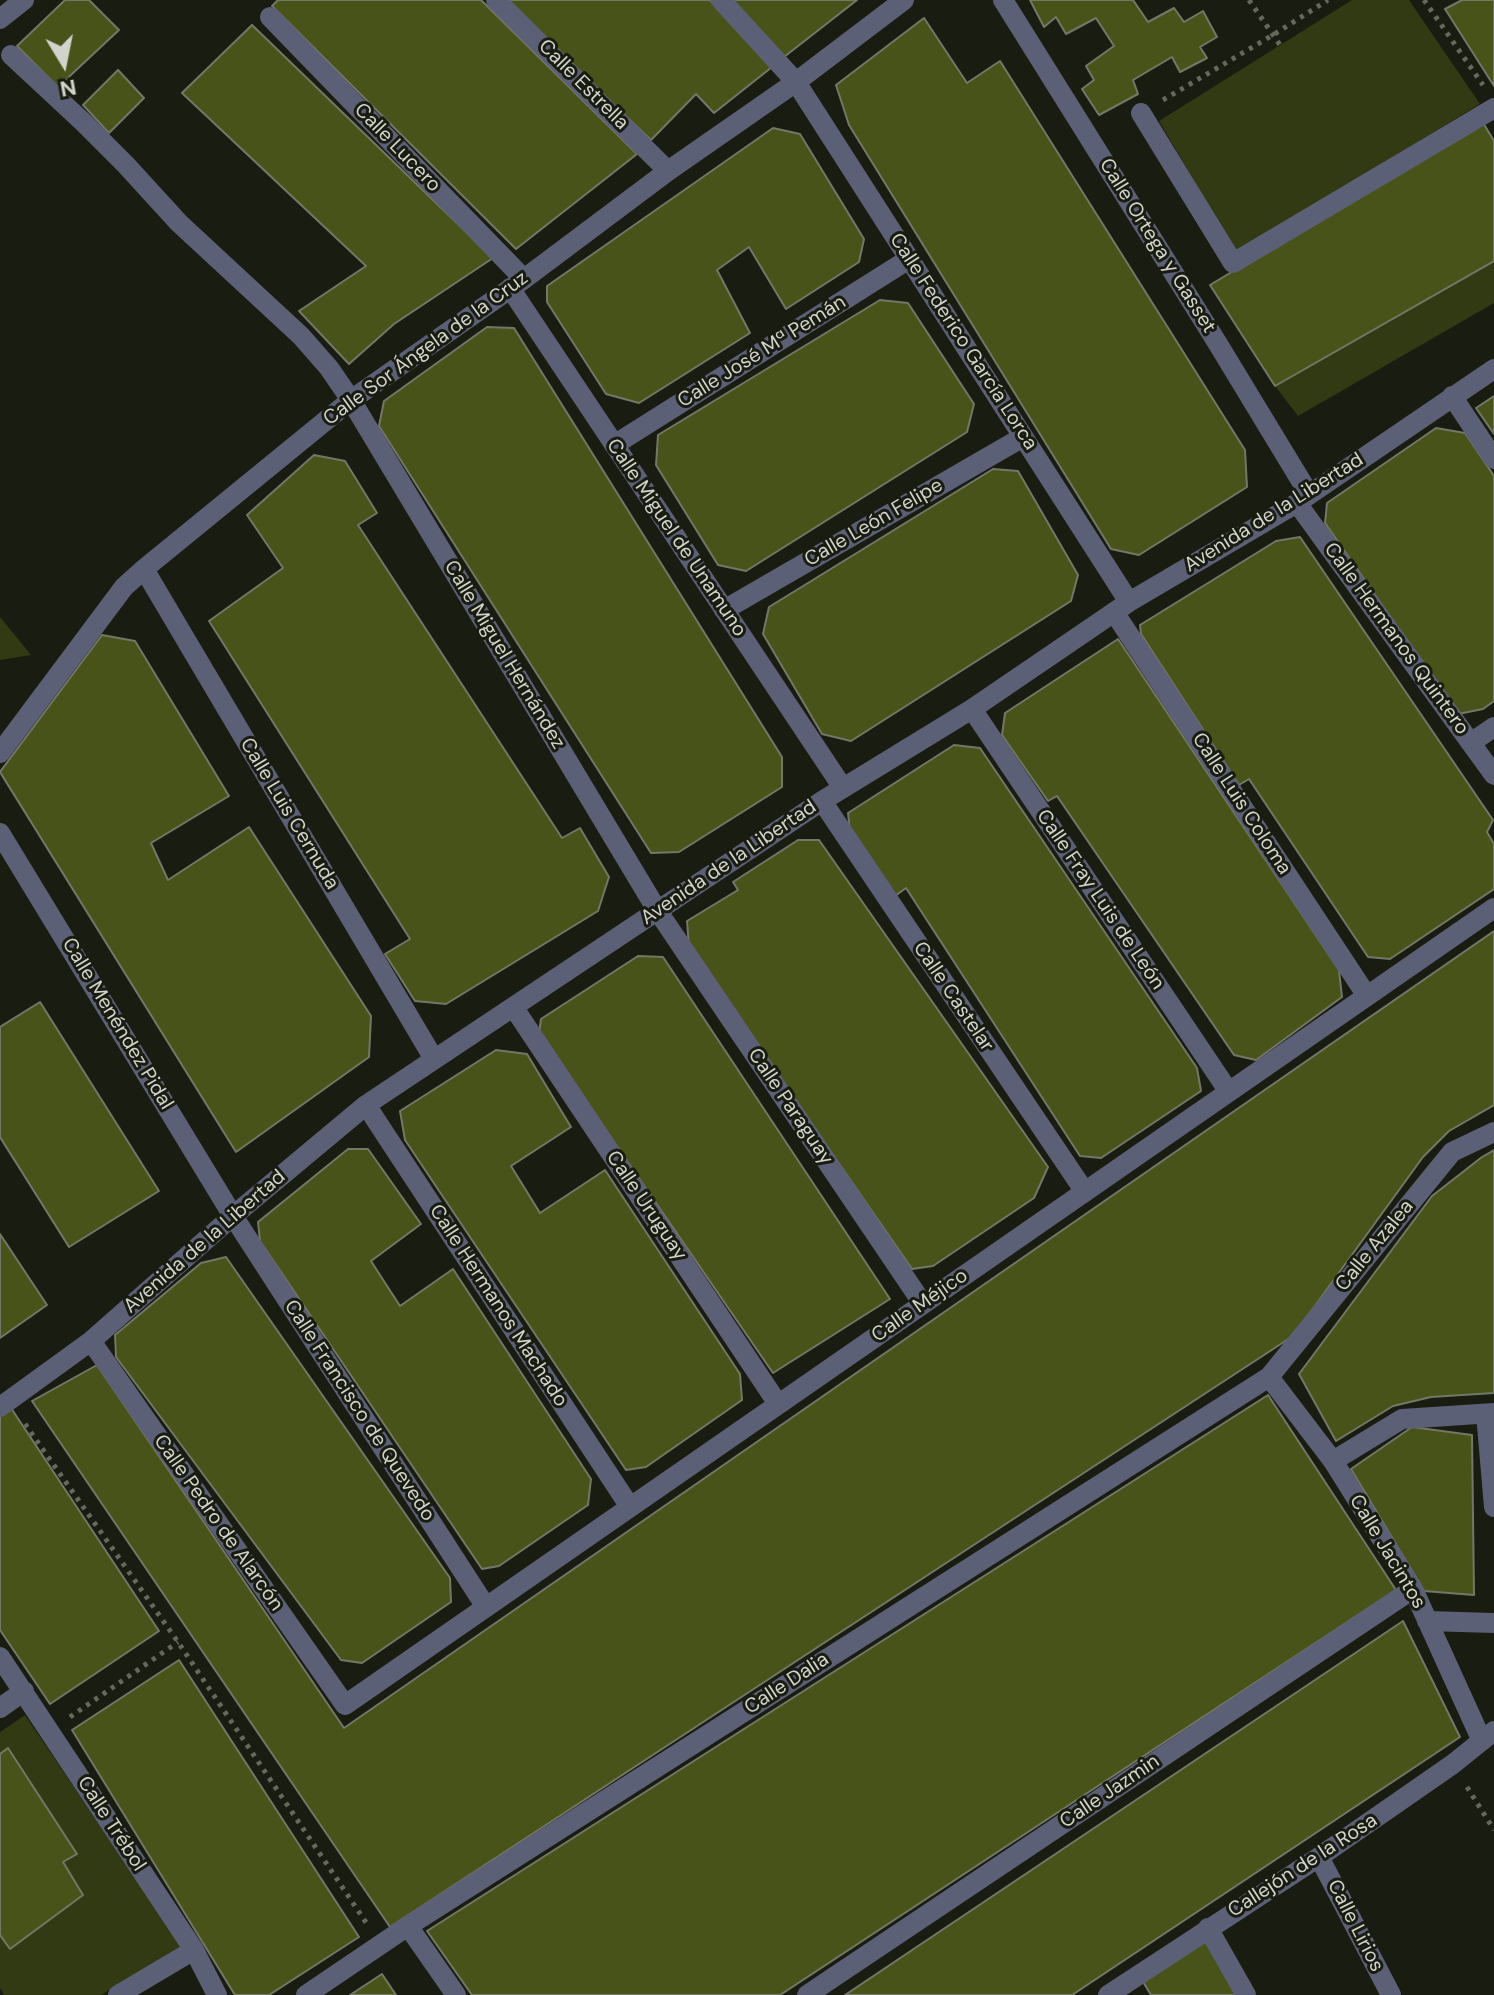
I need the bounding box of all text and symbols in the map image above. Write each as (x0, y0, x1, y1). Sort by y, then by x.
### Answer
north arrow (24, 24, 104, 104)
street label: Calle Estrella (533, 35, 633, 135)
text: N (58, 72, 79, 104)
street label: Calle Lucero (349, 98, 445, 198)
street label: Calle Ortega y Gasset (1093, 154, 1221, 338)
street label: Calle Federico García Lorca (884, 229, 1042, 455)
street label: Calle Sor Ángela de la Cruz (319, 267, 533, 431)
street label: Calle José Mª Pemán (674, 291, 850, 413)
street label: Calle Miguel de Unamuno (601, 434, 751, 642)
street label: Avenida de la Libertad (1180, 448, 1368, 578)
street label: Calle León Felipe (801, 474, 947, 572)
street label: Calle Hermanos Quintero (1318, 538, 1474, 740)
street label: Calle Miguel Hernández (438, 556, 570, 754)
street label: Calle Luis Coloma (1186, 729, 1296, 879)
street label: Calle Luis Cernuda (234, 734, 344, 894)
street label: Avenida de la Libertad (637, 795, 821, 931)
street label: Calle Fray Luis de León (1031, 805, 1169, 995)
street label: Calle Menéndez Pidal (56, 934, 178, 1114)
street label: Calle Castelar (907, 938, 999, 1056)
street label: Calle Paraguay (742, 1044, 838, 1170)
street label: Calle Uruguay (601, 1147, 691, 1265)
street label: Avenida de la Libertad (119, 1165, 291, 1319)
street label: Calle Azalea (1331, 1195, 1419, 1297)
street label: Calle Hermanos Machado (424, 1200, 572, 1412)
street label: Calle Méjico (867, 1264, 973, 1348)
street label: Calle Francisco de Quevedo (278, 1296, 440, 1526)
street label: Calle Pedro de Alarcón (148, 1430, 288, 1616)
street label: Calle Jacintos (1344, 1491, 1430, 1613)
street label: Calle Dalia (740, 1648, 834, 1720)
street label: Calle Jazmin (1056, 1750, 1164, 1834)
street label: Calle Trébol (71, 1772, 151, 1876)
street label: Callejón de la Rosa (1224, 1809, 1382, 1923)
street label: Calle Lirios (1322, 1876, 1388, 1976)

